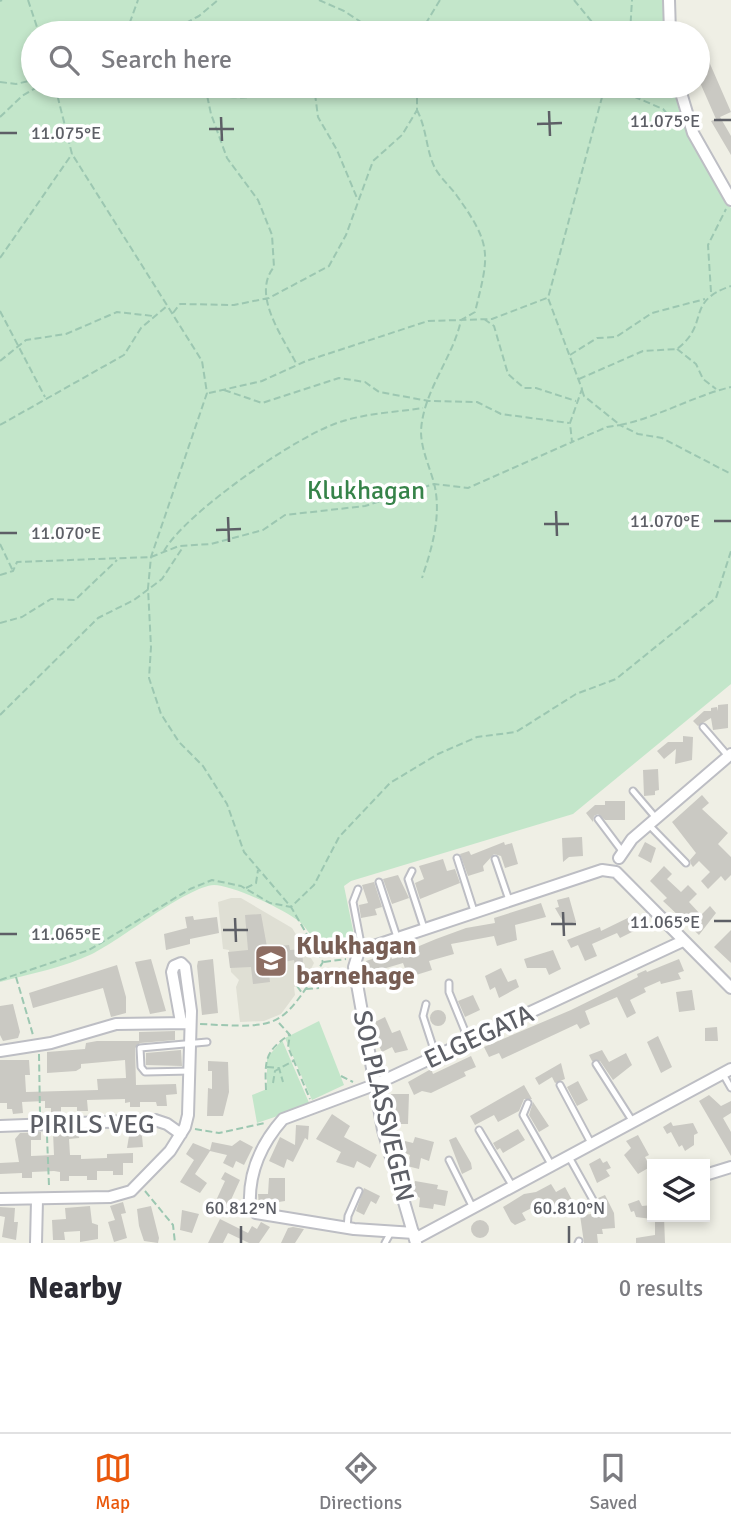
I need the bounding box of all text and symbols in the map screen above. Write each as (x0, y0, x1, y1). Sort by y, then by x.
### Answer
search box (21, 21, 710, 98)
icon: search (45, 41, 83, 79)
text: Search here (101, 44, 232, 76)
text: 11.075°E (630, 110, 700, 132)
text: 11.075°E (31, 122, 101, 144)
park label: Klukhagan (307, 475, 425, 507)
text: 11.070°E (630, 510, 700, 532)
text: 11.070°E (31, 522, 101, 544)
text: 11.065°E (630, 911, 700, 933)
text: 11.065°E (31, 923, 101, 945)
place label: Klukhagan barnehage (296, 930, 417, 992)
school or university icon: Klukhagan barnehage (252, 942, 290, 980)
street label: ELGEGATA (419, 998, 539, 1076)
street label: SOLPLASSVEGEN (345, 1007, 421, 1205)
street label: PIRILS VEG (29, 1109, 155, 1141)
map controls (647, 1159, 710, 1222)
button: layers (647, 1159, 710, 1222)
text: 60.812°N (205, 1197, 277, 1219)
text: 60.810°N (533, 1197, 605, 1219)
text: Nearby (28, 1270, 122, 1307)
text: 0 results (619, 1274, 703, 1303)
tab: Map (94, 1449, 132, 1515)
tab: Directions (319, 1449, 402, 1515)
tab: Saved (589, 1449, 637, 1515)

